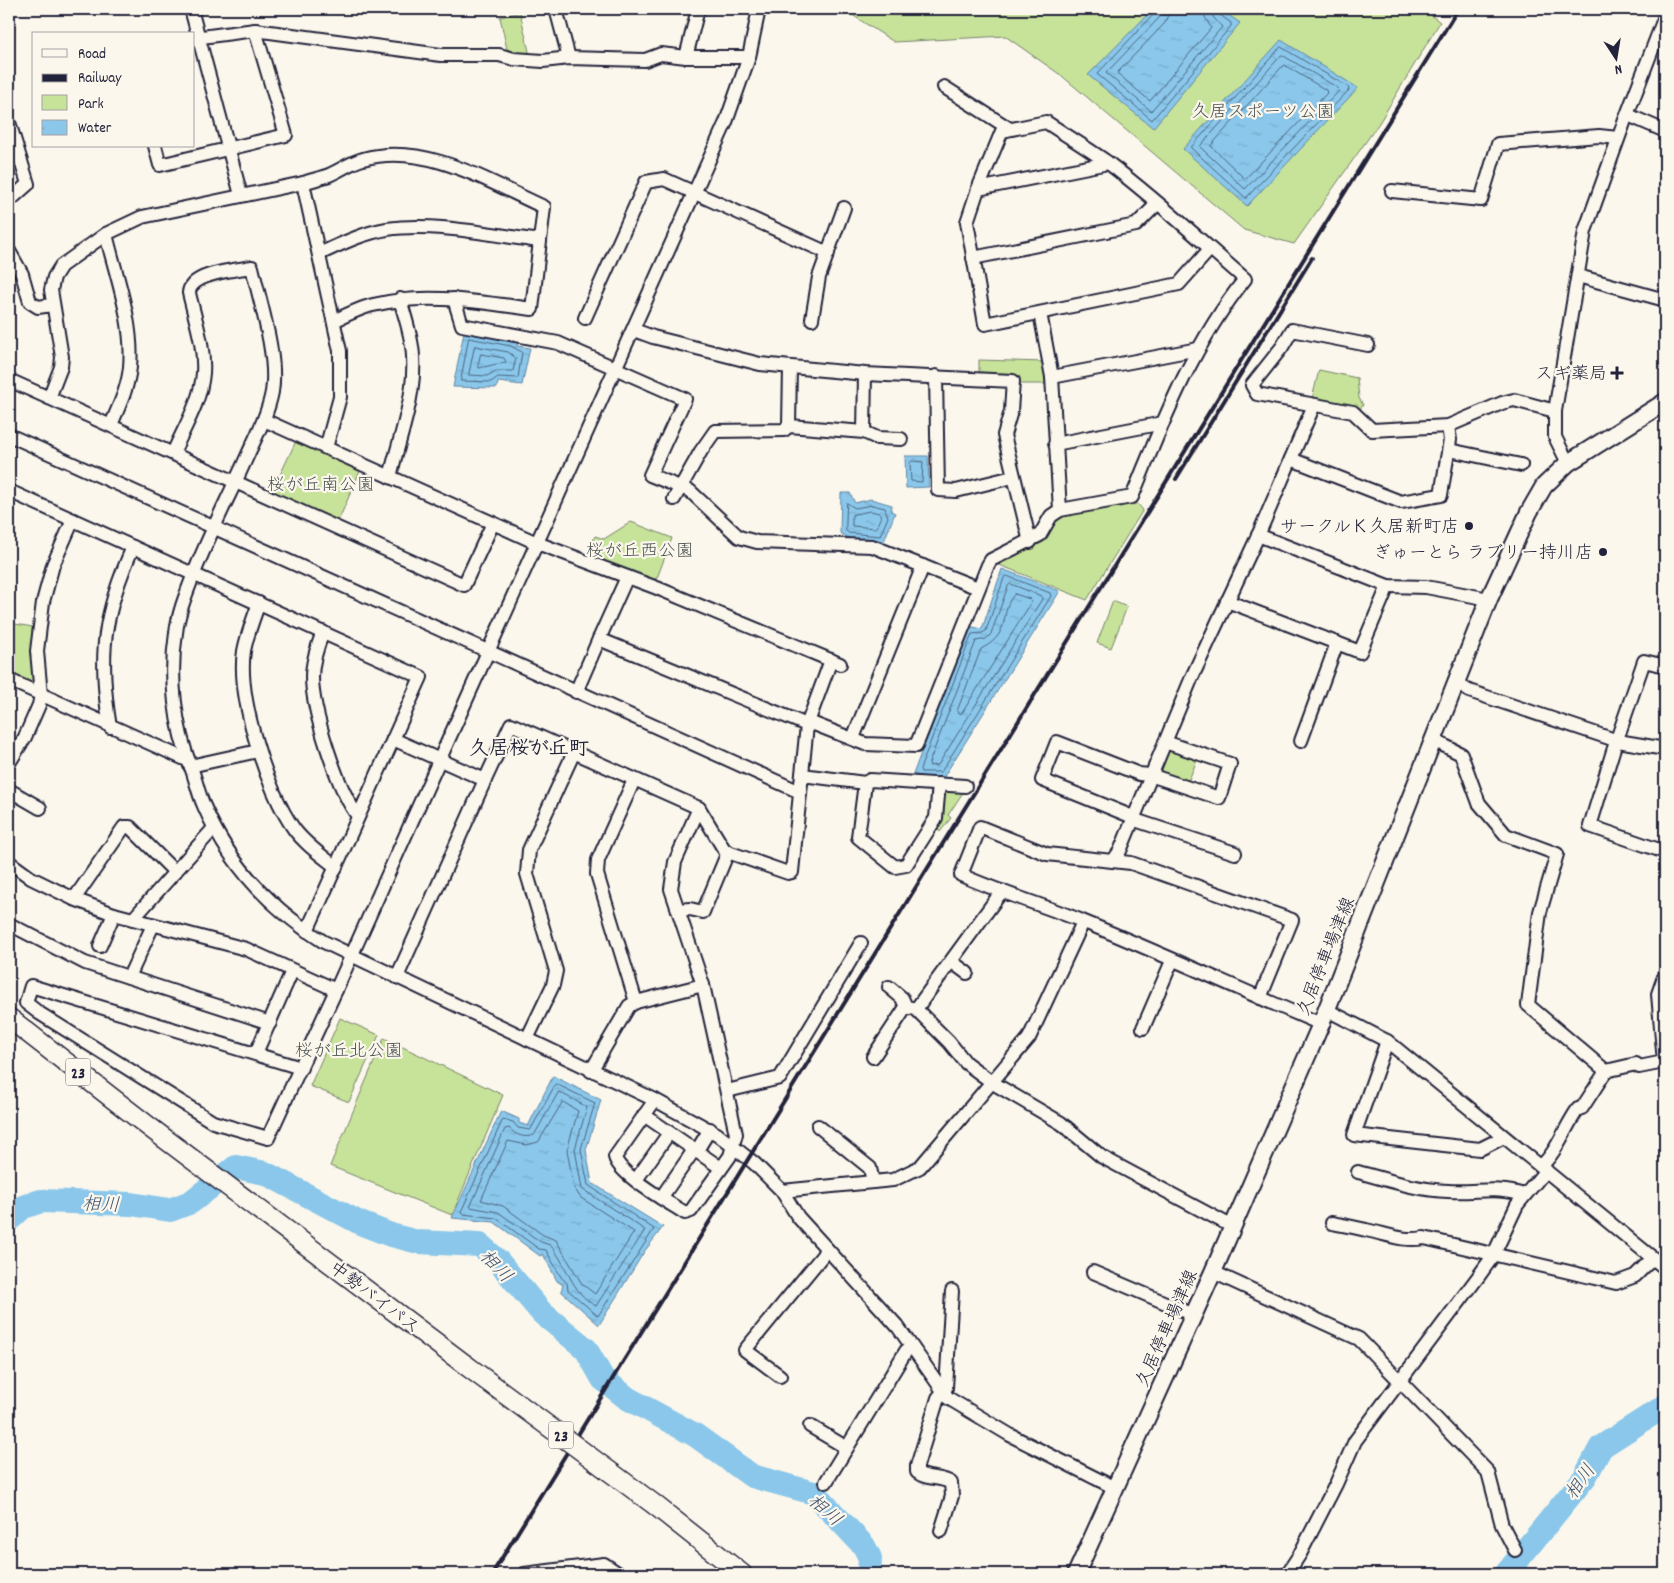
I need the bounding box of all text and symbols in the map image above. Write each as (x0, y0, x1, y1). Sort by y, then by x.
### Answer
legend (32, 32, 195, 148)
north arrow (1592, 32, 1642, 82)
text: Road (78, 44, 106, 66)
text: N (1613, 58, 1624, 79)
text: Railway (78, 68, 122, 90)
text: Park (78, 94, 104, 116)
park label: 久居スポーツ公園 (1191, 101, 1335, 126)
text: Water (78, 118, 112, 140)
place label: スギ薬局 (1535, 363, 1607, 388)
marker: スギ薬局 (1611, 367, 1623, 379)
park label: 桜が丘南公園 (267, 474, 375, 499)
place label: サークルＫ久居新町店 (1280, 516, 1459, 541)
marker: サークルＫ久居新町店 (1463, 520, 1475, 532)
park label: 桜が丘西公園 (586, 540, 694, 565)
place label: ぎゅーとら ラブリー持川店 (1373, 542, 1593, 567)
marker: ぎゅーとら ラブリー持川店 (1597, 546, 1609, 558)
district label: 久居桜が丘町 (469, 736, 589, 764)
street label: 久居停車場津線 (1292, 894, 1363, 1020)
park label: 桜が丘北公園 (295, 1040, 403, 1065)
road number: 23 (66, 1058, 90, 1086)
water label: 相川 (81, 1192, 120, 1221)
water label: 相川 (472, 1244, 517, 1290)
street label: 中勢バイパス (323, 1257, 424, 1341)
street label: 久居停車場津線 (1131, 1266, 1205, 1392)
road number: 23 (548, 1422, 574, 1448)
water label: 相川 (1560, 1460, 1604, 1506)
water label: 相川 (801, 1489, 847, 1534)

